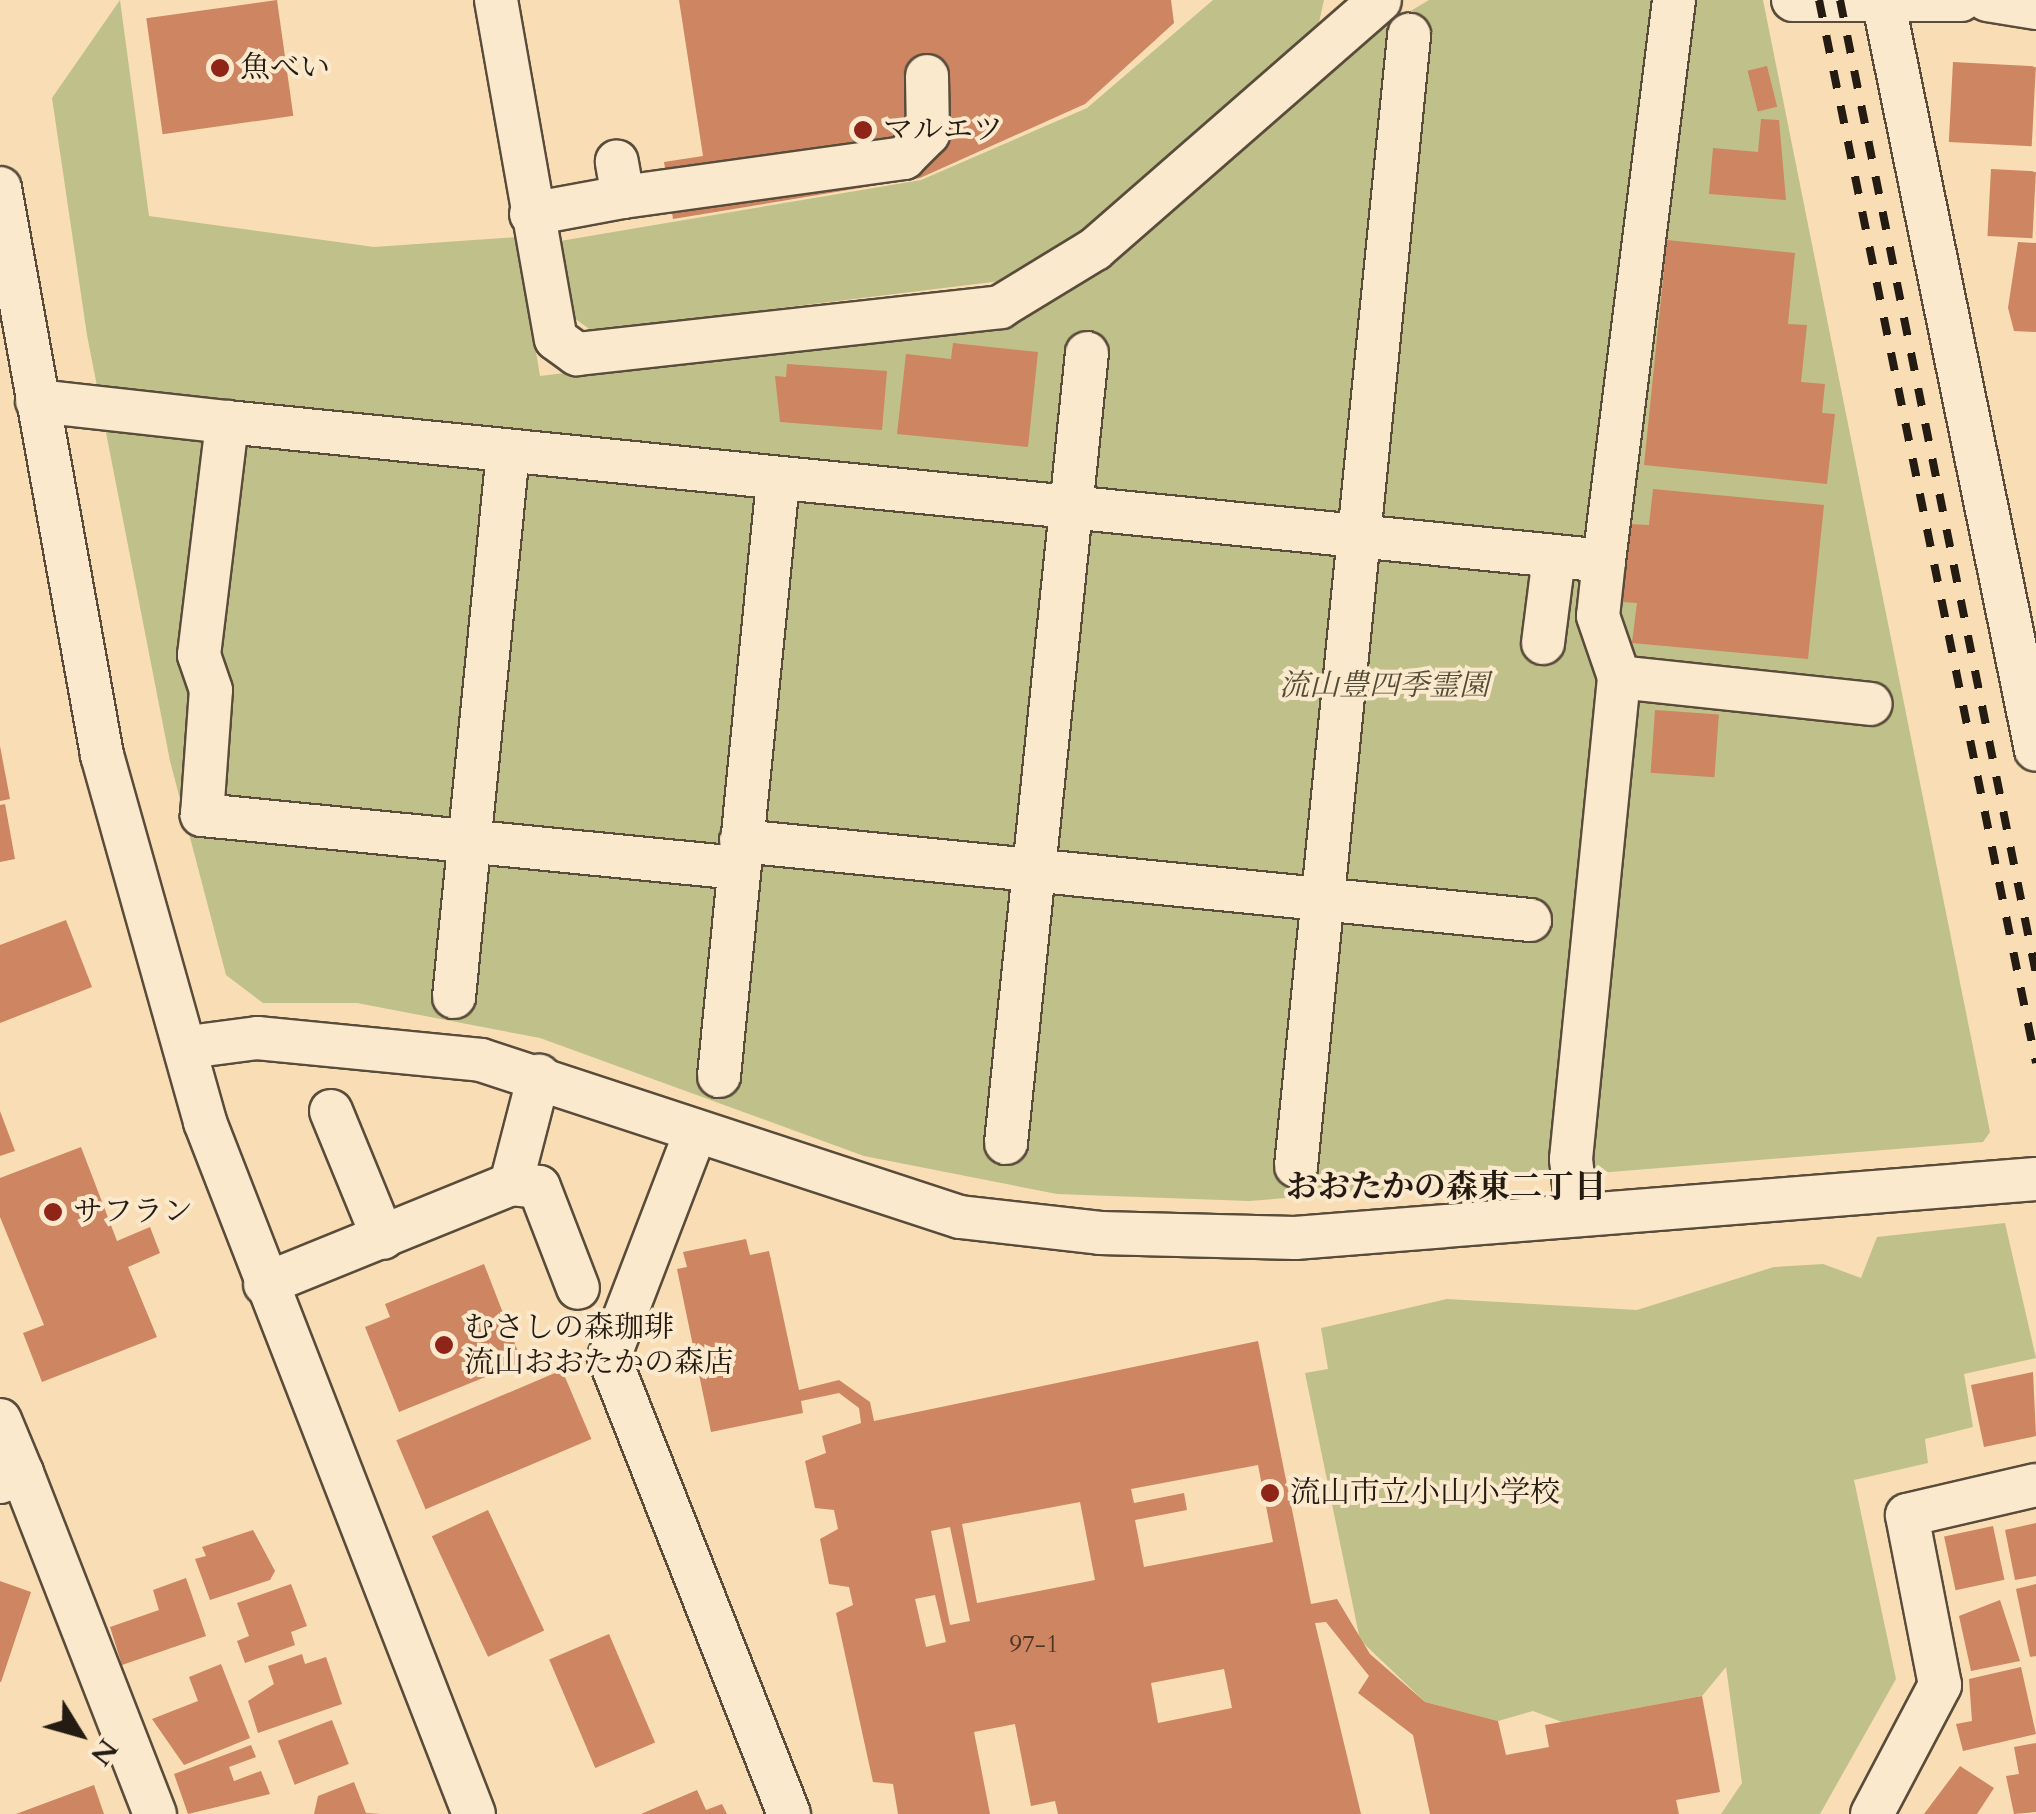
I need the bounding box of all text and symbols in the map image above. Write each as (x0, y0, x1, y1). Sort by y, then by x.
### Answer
place label: 魚べい (240, 50, 330, 86)
marker: 魚べい (209, 57, 231, 79)
place label: マルエツ (883, 112, 1003, 148)
marker: マルエツ (852, 119, 874, 141)
park label: 流山豊四季霊園 (1279, 668, 1489, 704)
district label: おおたかの森東二丁目 (1286, 1168, 1606, 1206)
place label: サフラン (73, 1194, 193, 1230)
marker: サフラン (42, 1201, 64, 1223)
place label: むさしの森珈琲 流山おおたかの森店 (464, 1310, 734, 1380)
marker: むさしの森珈琲 流山おおたかの森店 (433, 1334, 455, 1356)
place label: 流山市立小山小学校 (1290, 1475, 1560, 1511)
marker: 流山市立小山小学校 (1259, 1482, 1281, 1504)
house number: 97-1 (1009, 1629, 1059, 1659)
north arrow (30, 1684, 130, 1784)
text: N (81, 1731, 126, 1773)

